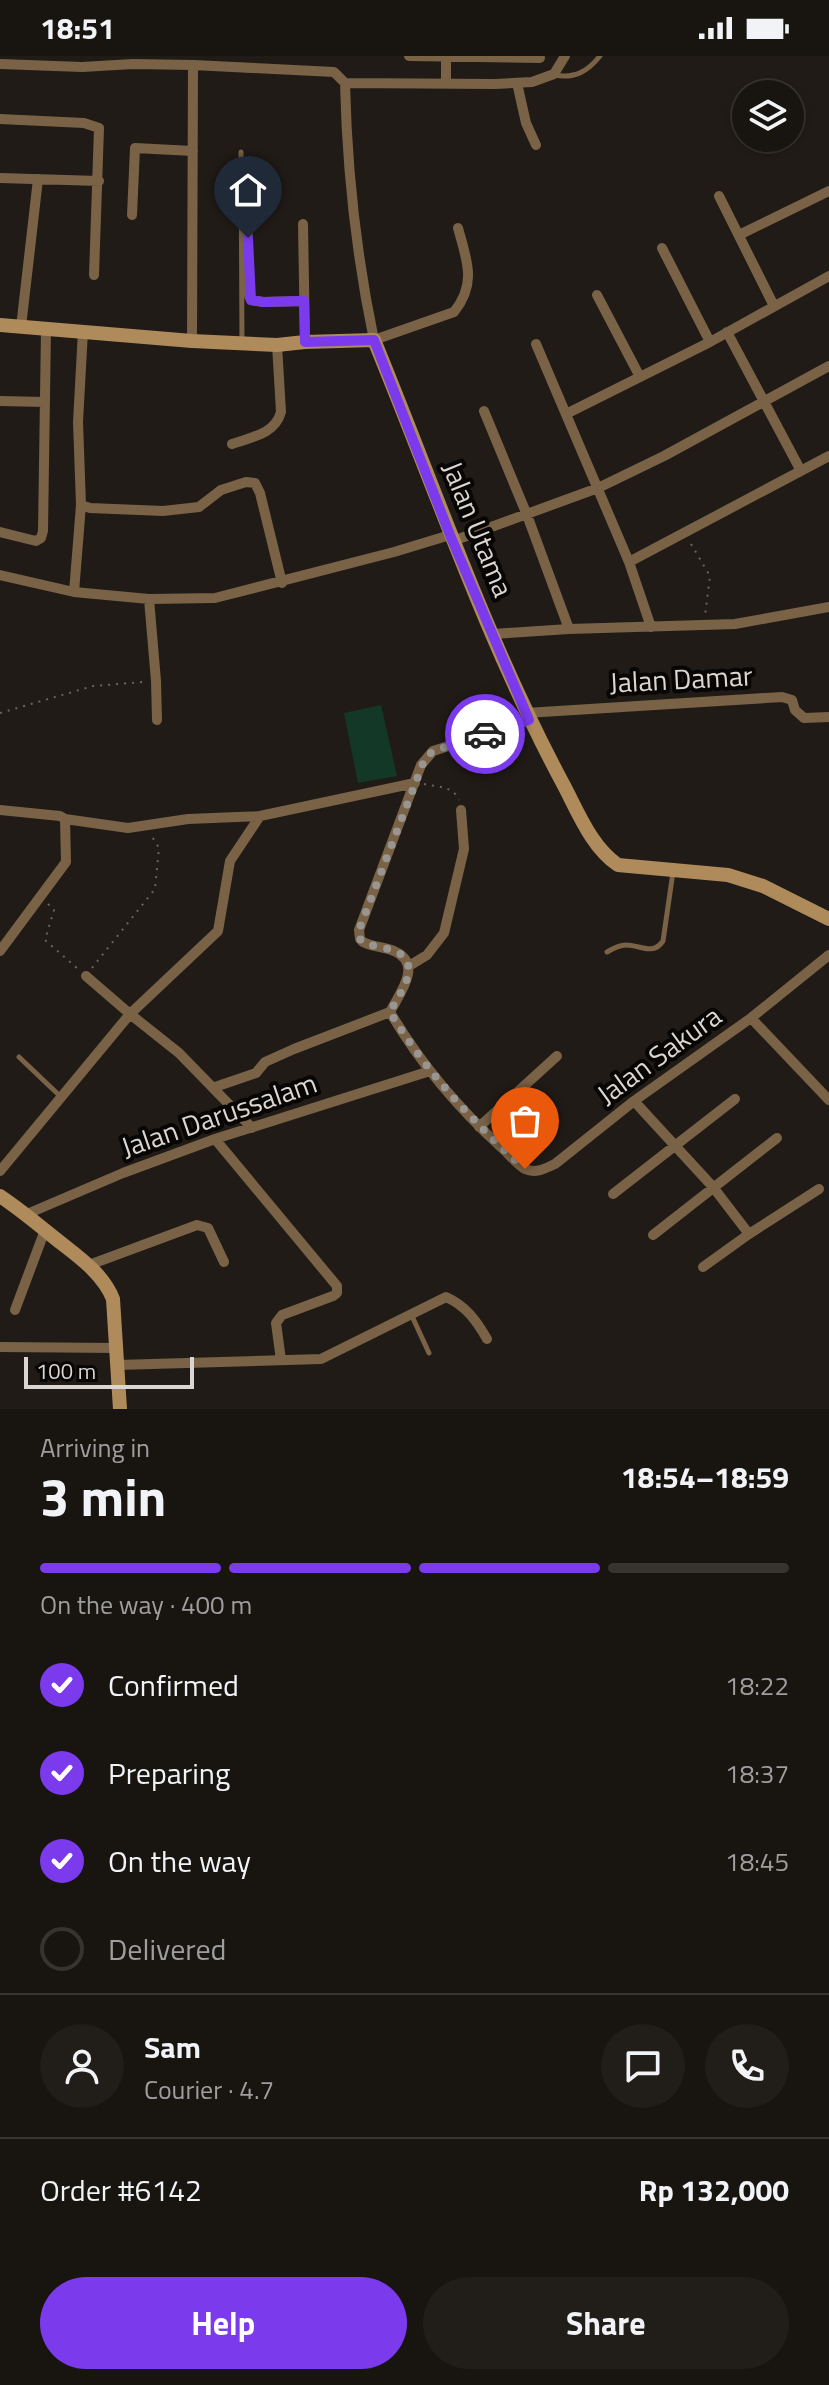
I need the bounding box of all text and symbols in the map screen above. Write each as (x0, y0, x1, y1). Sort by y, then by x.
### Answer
text: 18:51 (40, 5, 115, 51)
map controls (732, 80, 804, 152)
button: layers (732, 80, 804, 152)
pin (214, 156, 282, 238)
icon: home (226, 168, 270, 212)
street label: Jalan Utama (432, 454, 525, 603)
street label: Jalan Damar (608, 653, 754, 704)
courier (445, 694, 525, 774)
icon: car (463, 712, 507, 756)
street label: Jalan Sakura (587, 995, 730, 1115)
street label: Jalan Darussalam (115, 1061, 322, 1168)
pin (491, 1087, 559, 1169)
icon: bag (503, 1099, 547, 1143)
scale bar (24, 1353, 194, 1389)
text: 100 m (36, 1354, 96, 1388)
text: Arriving in (40, 1428, 150, 1467)
text: 18:54–18:59 (621, 1454, 789, 1500)
text: 3 min (40, 1457, 166, 1536)
text: On the way · 400 m (40, 1585, 252, 1624)
text: Confirmed (108, 1662, 239, 1708)
icon: check (40, 1663, 84, 1707)
text: 18:22 (725, 1666, 789, 1705)
text: Preparing (108, 1750, 230, 1796)
icon: check (40, 1751, 84, 1795)
text: 18:37 (725, 1754, 789, 1793)
text: On the way (108, 1838, 251, 1884)
icon: check (40, 1839, 84, 1883)
text: 18:45 (725, 1842, 789, 1881)
text: Delivered (108, 1926, 226, 1972)
button: person (40, 2024, 124, 2108)
text: Sam (144, 2024, 201, 2070)
button: chat (601, 2024, 685, 2108)
button: phone (705, 2024, 789, 2108)
text: Courier · 4.7 (144, 2070, 274, 2109)
text: Order #6142 (40, 2167, 202, 2213)
text: Rp 132,000 (639, 2167, 789, 2213)
button: Help (40, 2277, 407, 2369)
button: Share (423, 2277, 789, 2369)

